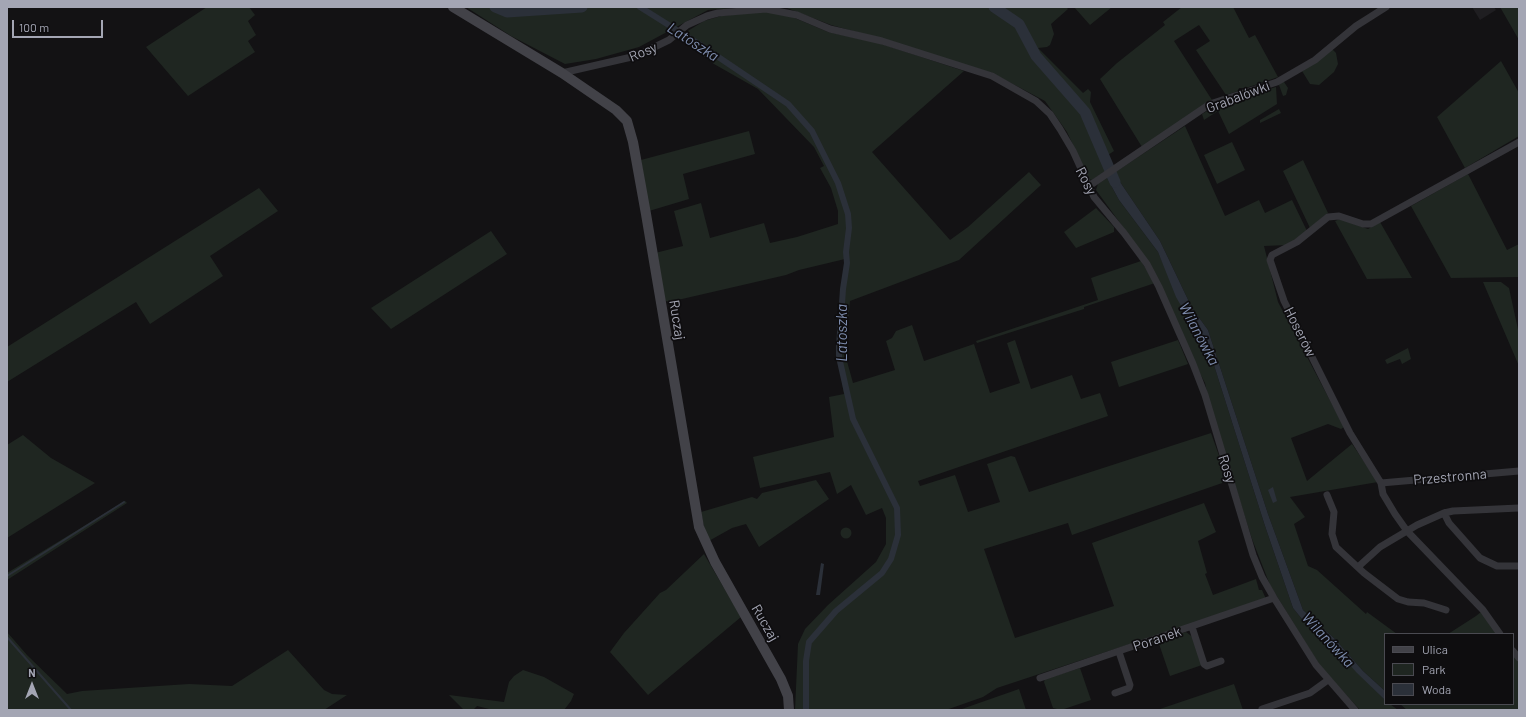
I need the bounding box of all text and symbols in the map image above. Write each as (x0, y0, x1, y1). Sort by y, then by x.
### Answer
scale bar (14, 12, 105, 38)
water label: Latoszka (664, 19, 722, 65)
text: 100 m (19, 20, 49, 34)
street label: Rosy (626, 39, 660, 65)
street label: Grabalówki (1204, 77, 1272, 117)
street label: Rosy (1072, 164, 1100, 198)
street label: Ruczaj (666, 299, 688, 341)
water label: Wilanówka (1175, 300, 1223, 368)
water label: Latoszka (833, 304, 851, 362)
street label: Hoserów (1280, 304, 1320, 360)
street label: Rosy (1215, 453, 1239, 485)
street label: Przestronna (1413, 465, 1487, 489)
street label: Ruczaj (748, 601, 782, 645)
water label: Wilanówka (1298, 609, 1358, 671)
street label: Poranek (1131, 623, 1183, 655)
legend (1384, 633, 1514, 705)
text: Ulica (1422, 642, 1448, 656)
text: Park (1422, 662, 1446, 676)
north arrow (12, 665, 52, 705)
text: N (28, 666, 36, 679)
text: Woda (1422, 682, 1451, 696)

